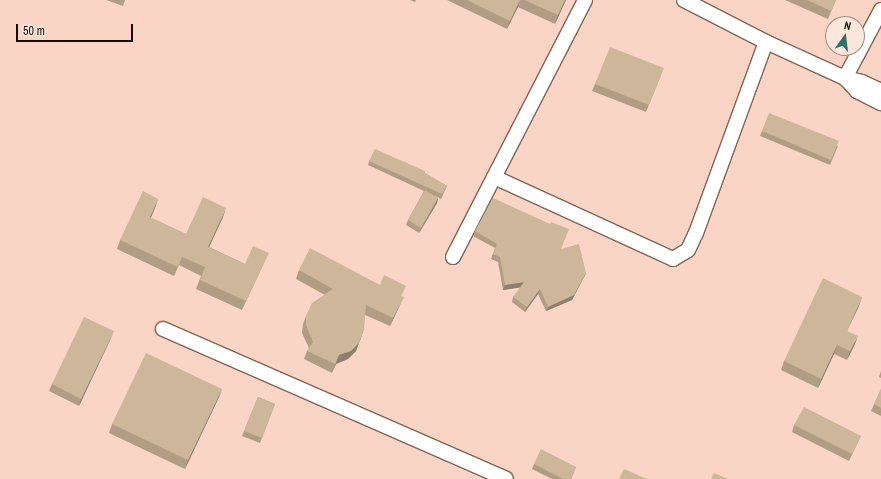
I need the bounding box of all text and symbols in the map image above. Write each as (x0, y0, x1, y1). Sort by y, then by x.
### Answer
scale bar (18, 16, 135, 42)
north arrow (825, 16, 865, 56)
text: N (843, 18, 853, 33)
text: 50 m (23, 23, 45, 39)

